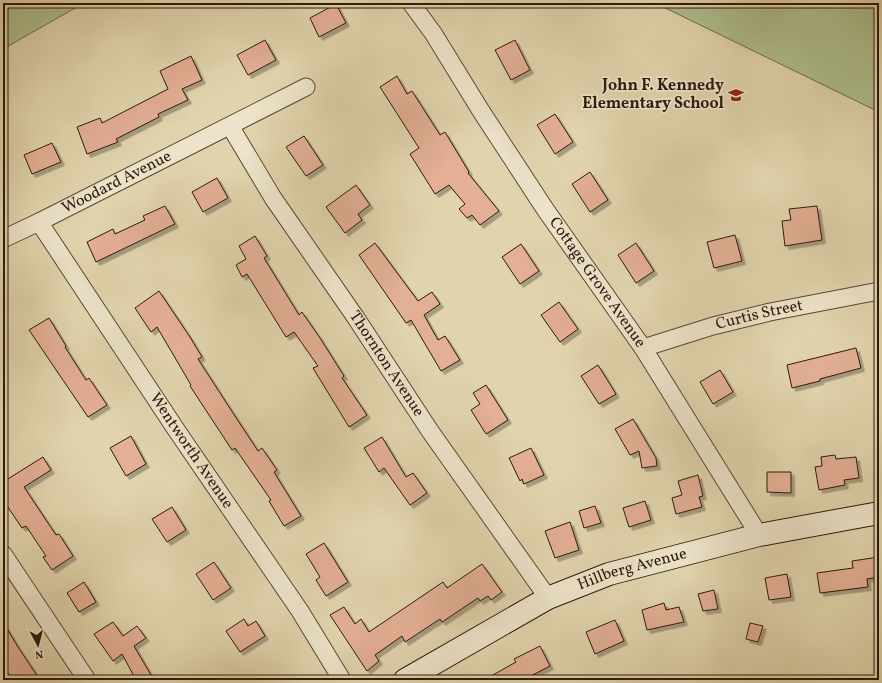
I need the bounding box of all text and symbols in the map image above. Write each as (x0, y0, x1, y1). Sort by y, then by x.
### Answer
place label: John F. Kennedy Elementary School (582, 75, 725, 115)
school or university icon: John F. Kennedy Elementary School (727, 86, 745, 104)
street label: Woodard Avenue (58, 146, 175, 220)
street label: Cottage Grove Avenue (543, 213, 651, 352)
street label: Curtis Street (714, 295, 805, 336)
street label: Thornton Avenue (344, 307, 429, 421)
street label: Wentworth Avenue (144, 389, 238, 514)
street label: Hillberg Avenue (574, 543, 689, 596)
north arrow (18, 625, 58, 665)
text: N (34, 646, 44, 661)

